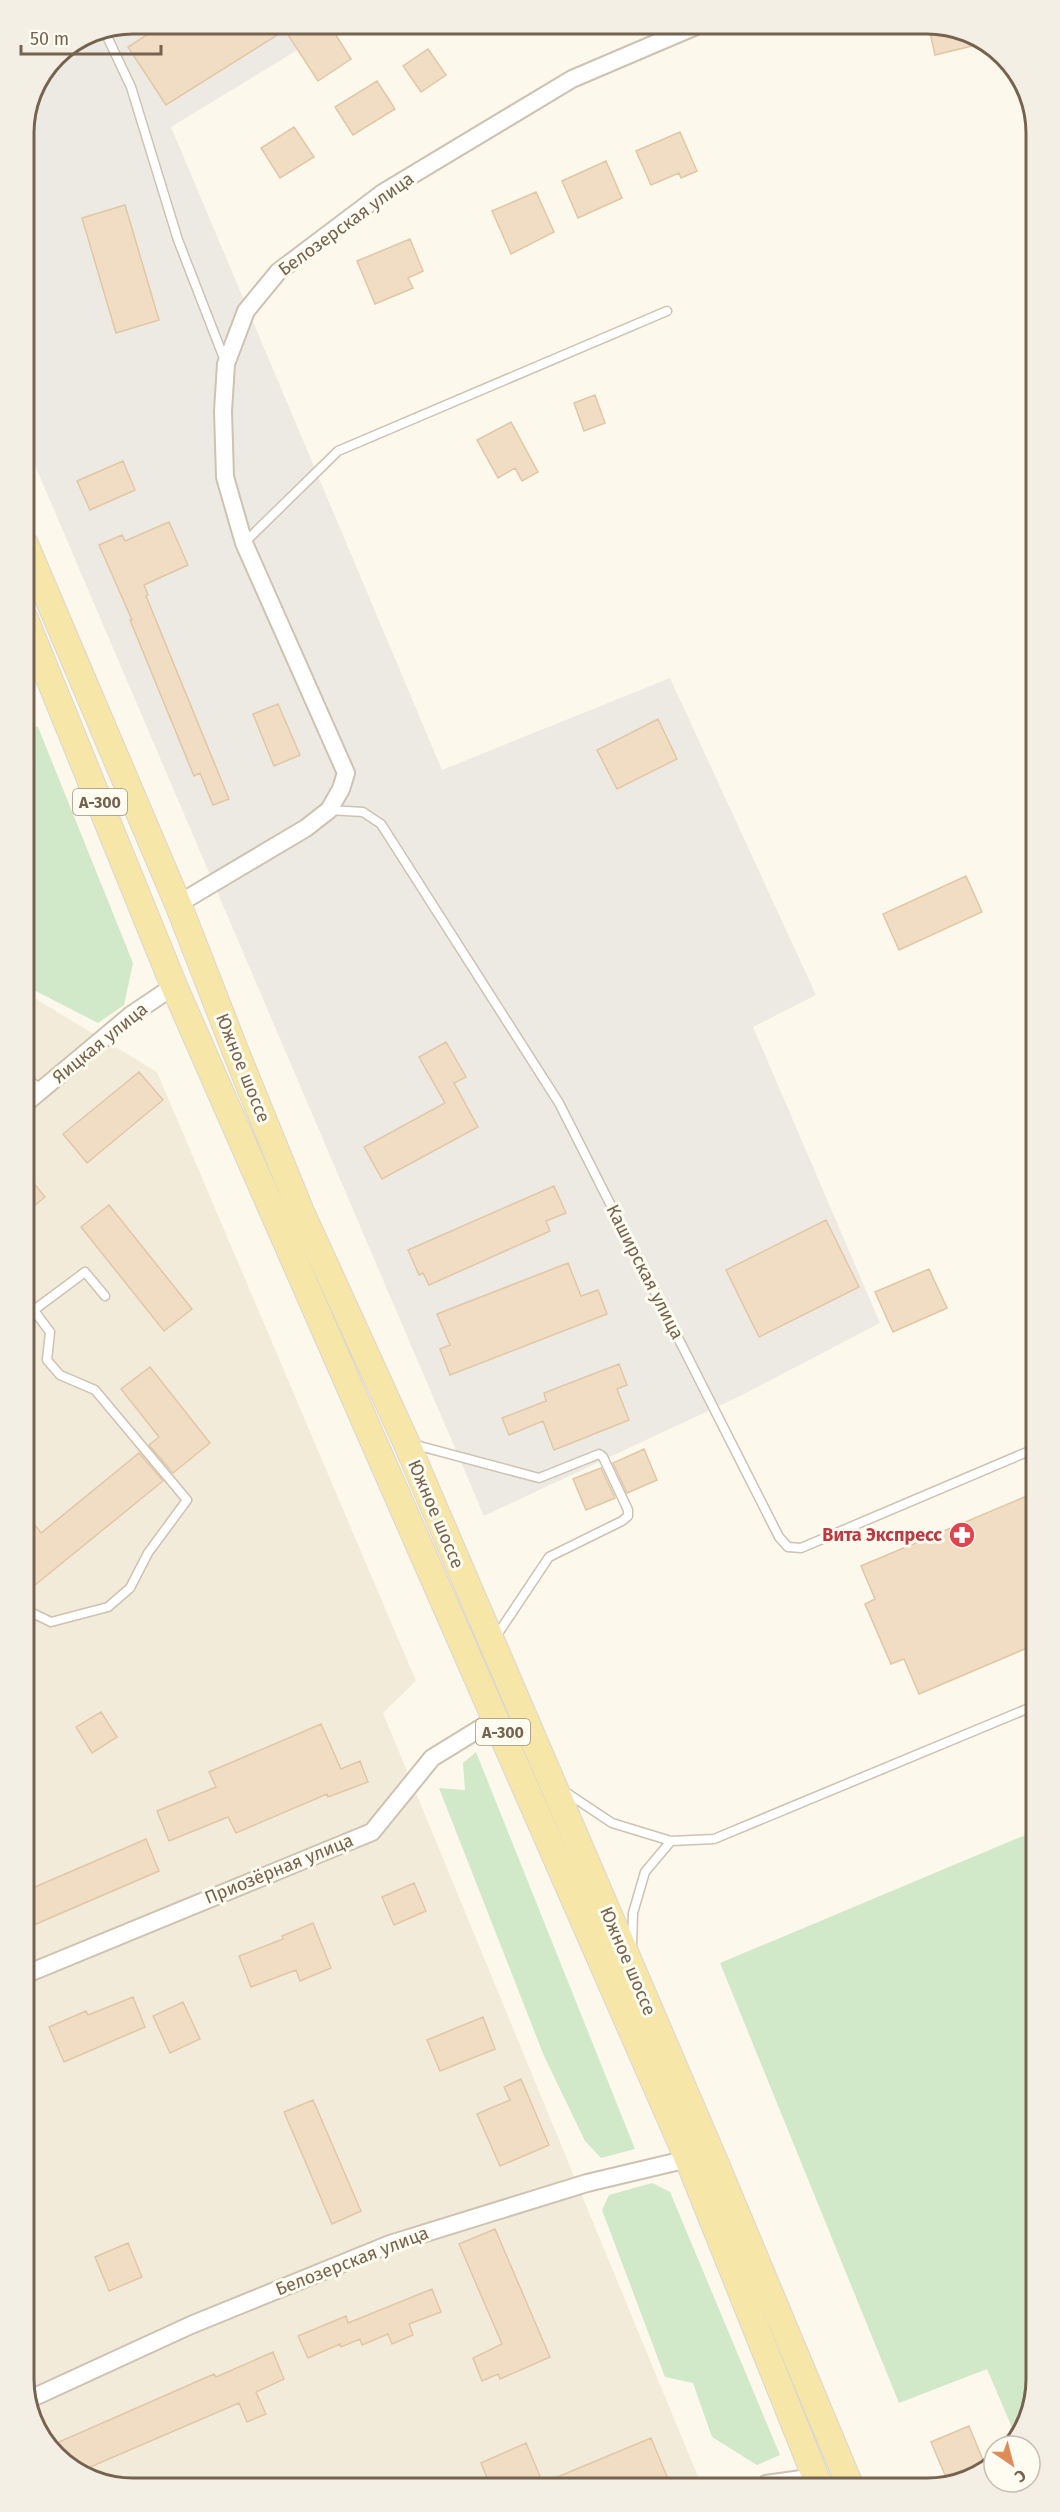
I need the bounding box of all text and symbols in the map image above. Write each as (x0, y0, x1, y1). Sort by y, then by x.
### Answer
scale bar (21, 18, 160, 56)
text: 50 m (30, 28, 69, 50)
street label: Белозерская улица (274, 167, 418, 281)
road number: А-300 (73, 789, 127, 815)
street label: Яицкая улица (48, 998, 152, 1088)
street label: Южное шоссе (211, 1010, 275, 1126)
street label: Каширская улица (602, 1201, 688, 1343)
street label: Южное шоссе (403, 1456, 469, 1572)
pharmacy icon: Вита Экспресс (947, 1520, 977, 1550)
place label: Вита Экспресс (822, 1524, 942, 1546)
road number: А-300 (476, 1719, 530, 1745)
street label: Приозёрная улица (201, 1829, 357, 1909)
street label: Южное шоссе (595, 1903, 661, 2019)
street label: Белозерская улица (272, 2222, 432, 2300)
north arrow (982, 2434, 1042, 2494)
text: С (1010, 2465, 1030, 2487)

